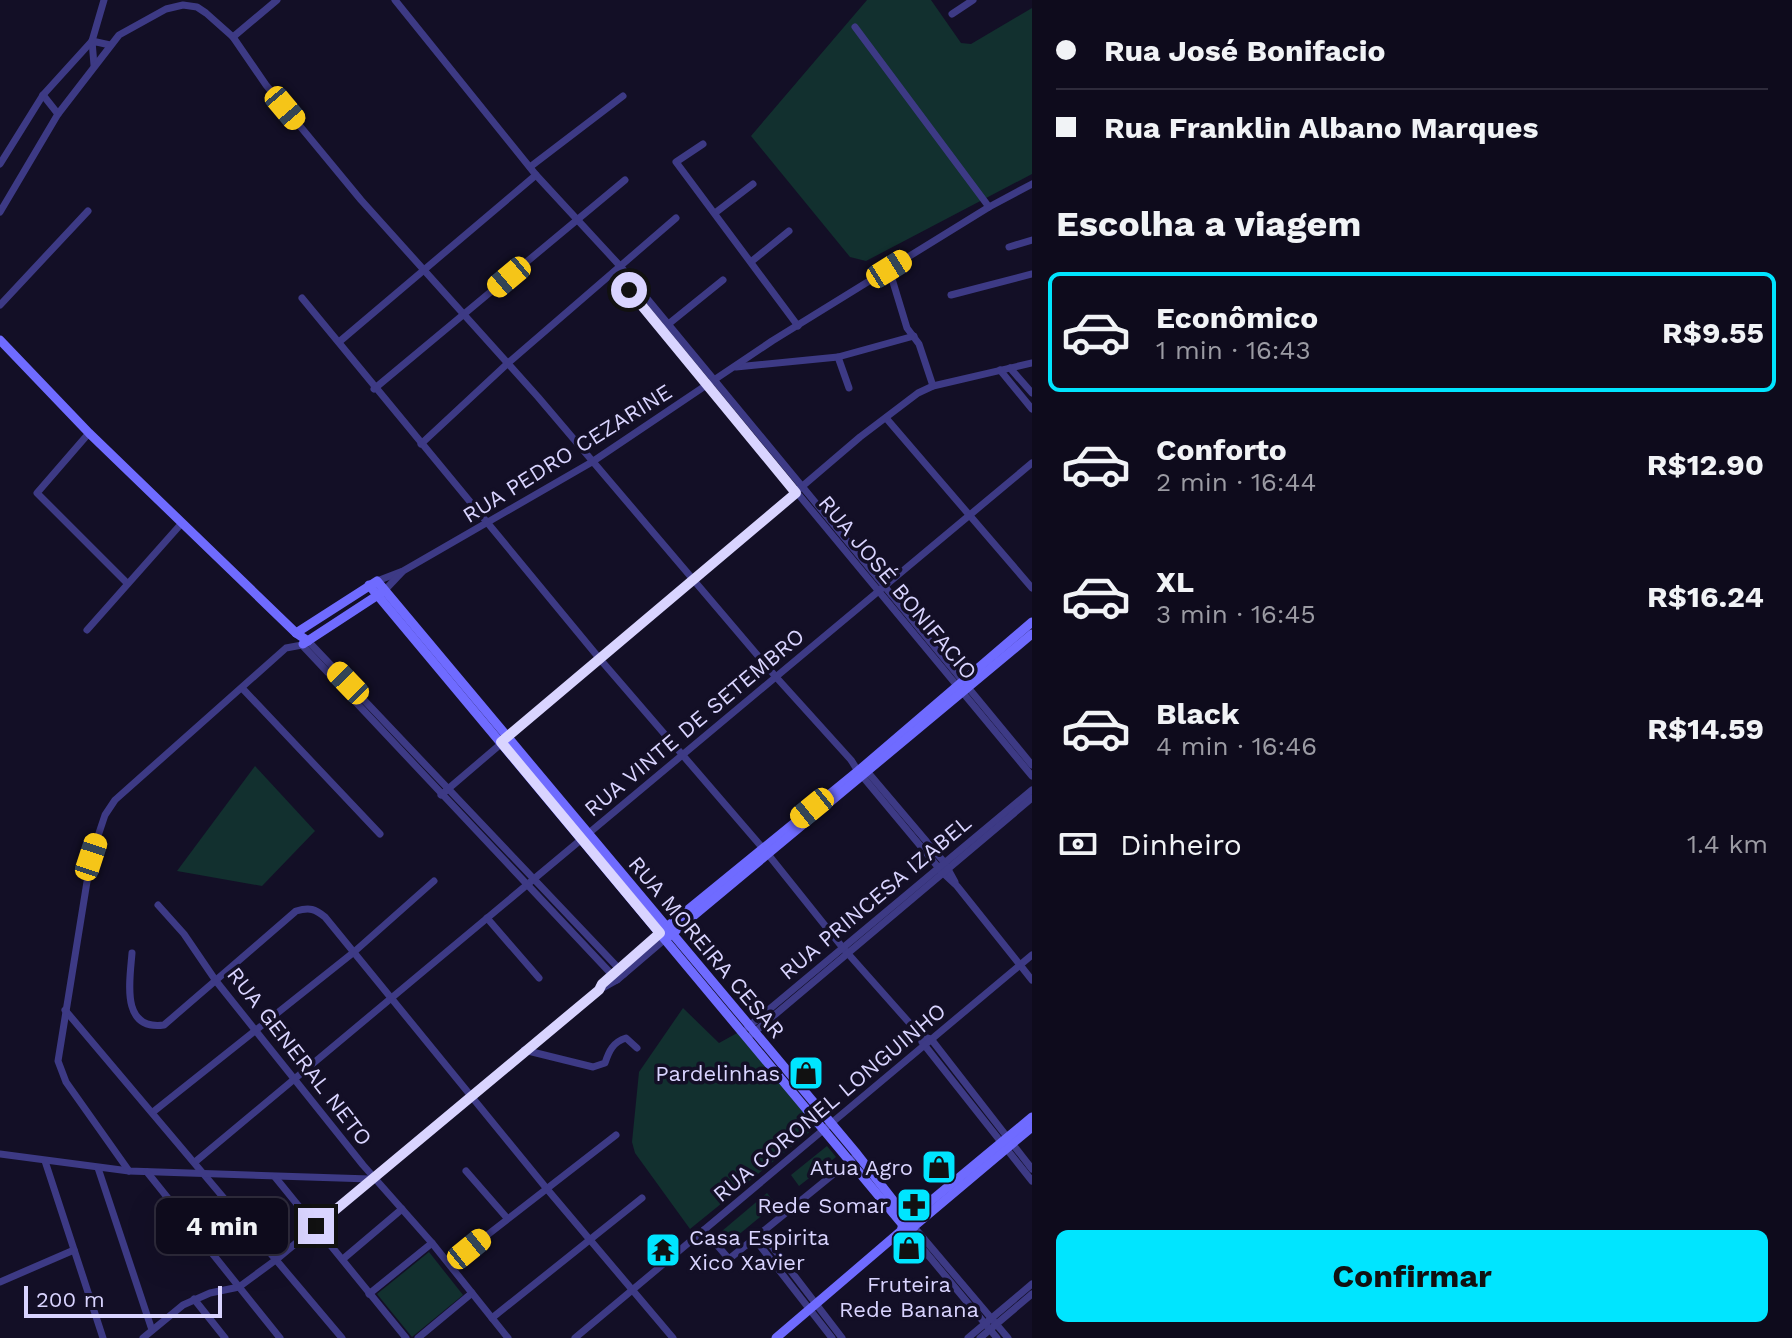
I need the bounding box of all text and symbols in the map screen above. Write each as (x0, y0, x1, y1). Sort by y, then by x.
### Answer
text: Rua José Bonifacio (1104, 33, 1385, 68)
car (260, 82, 310, 134)
text: Rua Franklin Albano Marques (1104, 110, 1538, 145)
text: Escolha a viagem (1056, 203, 1361, 245)
car (862, 246, 916, 292)
car (483, 252, 535, 302)
route start (611, 272, 647, 308)
icon: car (1060, 296, 1132, 368)
text: Econômico (1156, 300, 1318, 335)
text: R$9.55 (1662, 315, 1764, 350)
text: 1 min · 16:43 (1156, 335, 1311, 365)
street label: RUA PEDRO CEZARINE (458, 379, 676, 528)
icon: car (1060, 428, 1132, 500)
text: Conforto (1156, 432, 1287, 467)
text: R$12.90 (1647, 447, 1764, 482)
text: 2 min · 16:44 (1156, 467, 1316, 497)
street label: RUA JOSÉ BONIFACIO (813, 490, 982, 684)
icon: car (1060, 560, 1132, 632)
text: XL (1156, 564, 1194, 599)
text: R$16.24 (1647, 579, 1764, 614)
text: 3 min · 16:45 (1156, 599, 1316, 629)
street label: RUA VINTE DE SETEMBRO (579, 623, 809, 822)
car (323, 657, 373, 709)
icon: car (1060, 692, 1132, 764)
text: Black (1156, 696, 1240, 731)
text: R$14.59 (1647, 711, 1764, 746)
text: 4 min · 16:46 (1156, 731, 1317, 761)
car (786, 784, 838, 832)
street label: RUA PRINCESA IZABEL (775, 810, 976, 985)
icon: cash (1056, 822, 1100, 866)
text: Dinheiro (1120, 827, 1242, 862)
text: 1.4 km (1687, 829, 1768, 859)
car (72, 830, 110, 884)
street label: RUA MOREIRA CESAR (623, 851, 790, 1043)
street label: RUA GENERAL NETO (222, 962, 377, 1151)
street label: RUA CORONEL LONGUINHO (708, 998, 951, 1207)
shop icon: Pardelinhas (787, 1054, 825, 1092)
place label: Pardelinhas (655, 1061, 780, 1086)
shop icon: Atua Agro (920, 1148, 958, 1186)
place label: Atua Agro (810, 1155, 913, 1180)
pharmacy icon: Rede Somar (895, 1186, 933, 1224)
place label: Rede Somar (757, 1193, 888, 1218)
callout: 4 min (156, 1198, 288, 1254)
route end (298, 1208, 334, 1244)
text: 4 min (186, 1211, 258, 1241)
car (443, 1225, 495, 1273)
place label: Casa Espirita Xico Xavier (689, 1225, 829, 1275)
shop icon: Fruteira Rede Banana (890, 1229, 928, 1267)
button: Confirmar (1056, 1230, 1768, 1322)
temple icon: Casa Espirita Xico Xavier (644, 1231, 682, 1269)
place label: Fruteira Rede Banana (839, 1272, 979, 1322)
scale bar (24, 1282, 222, 1318)
text: 200 m (36, 1287, 105, 1312)

